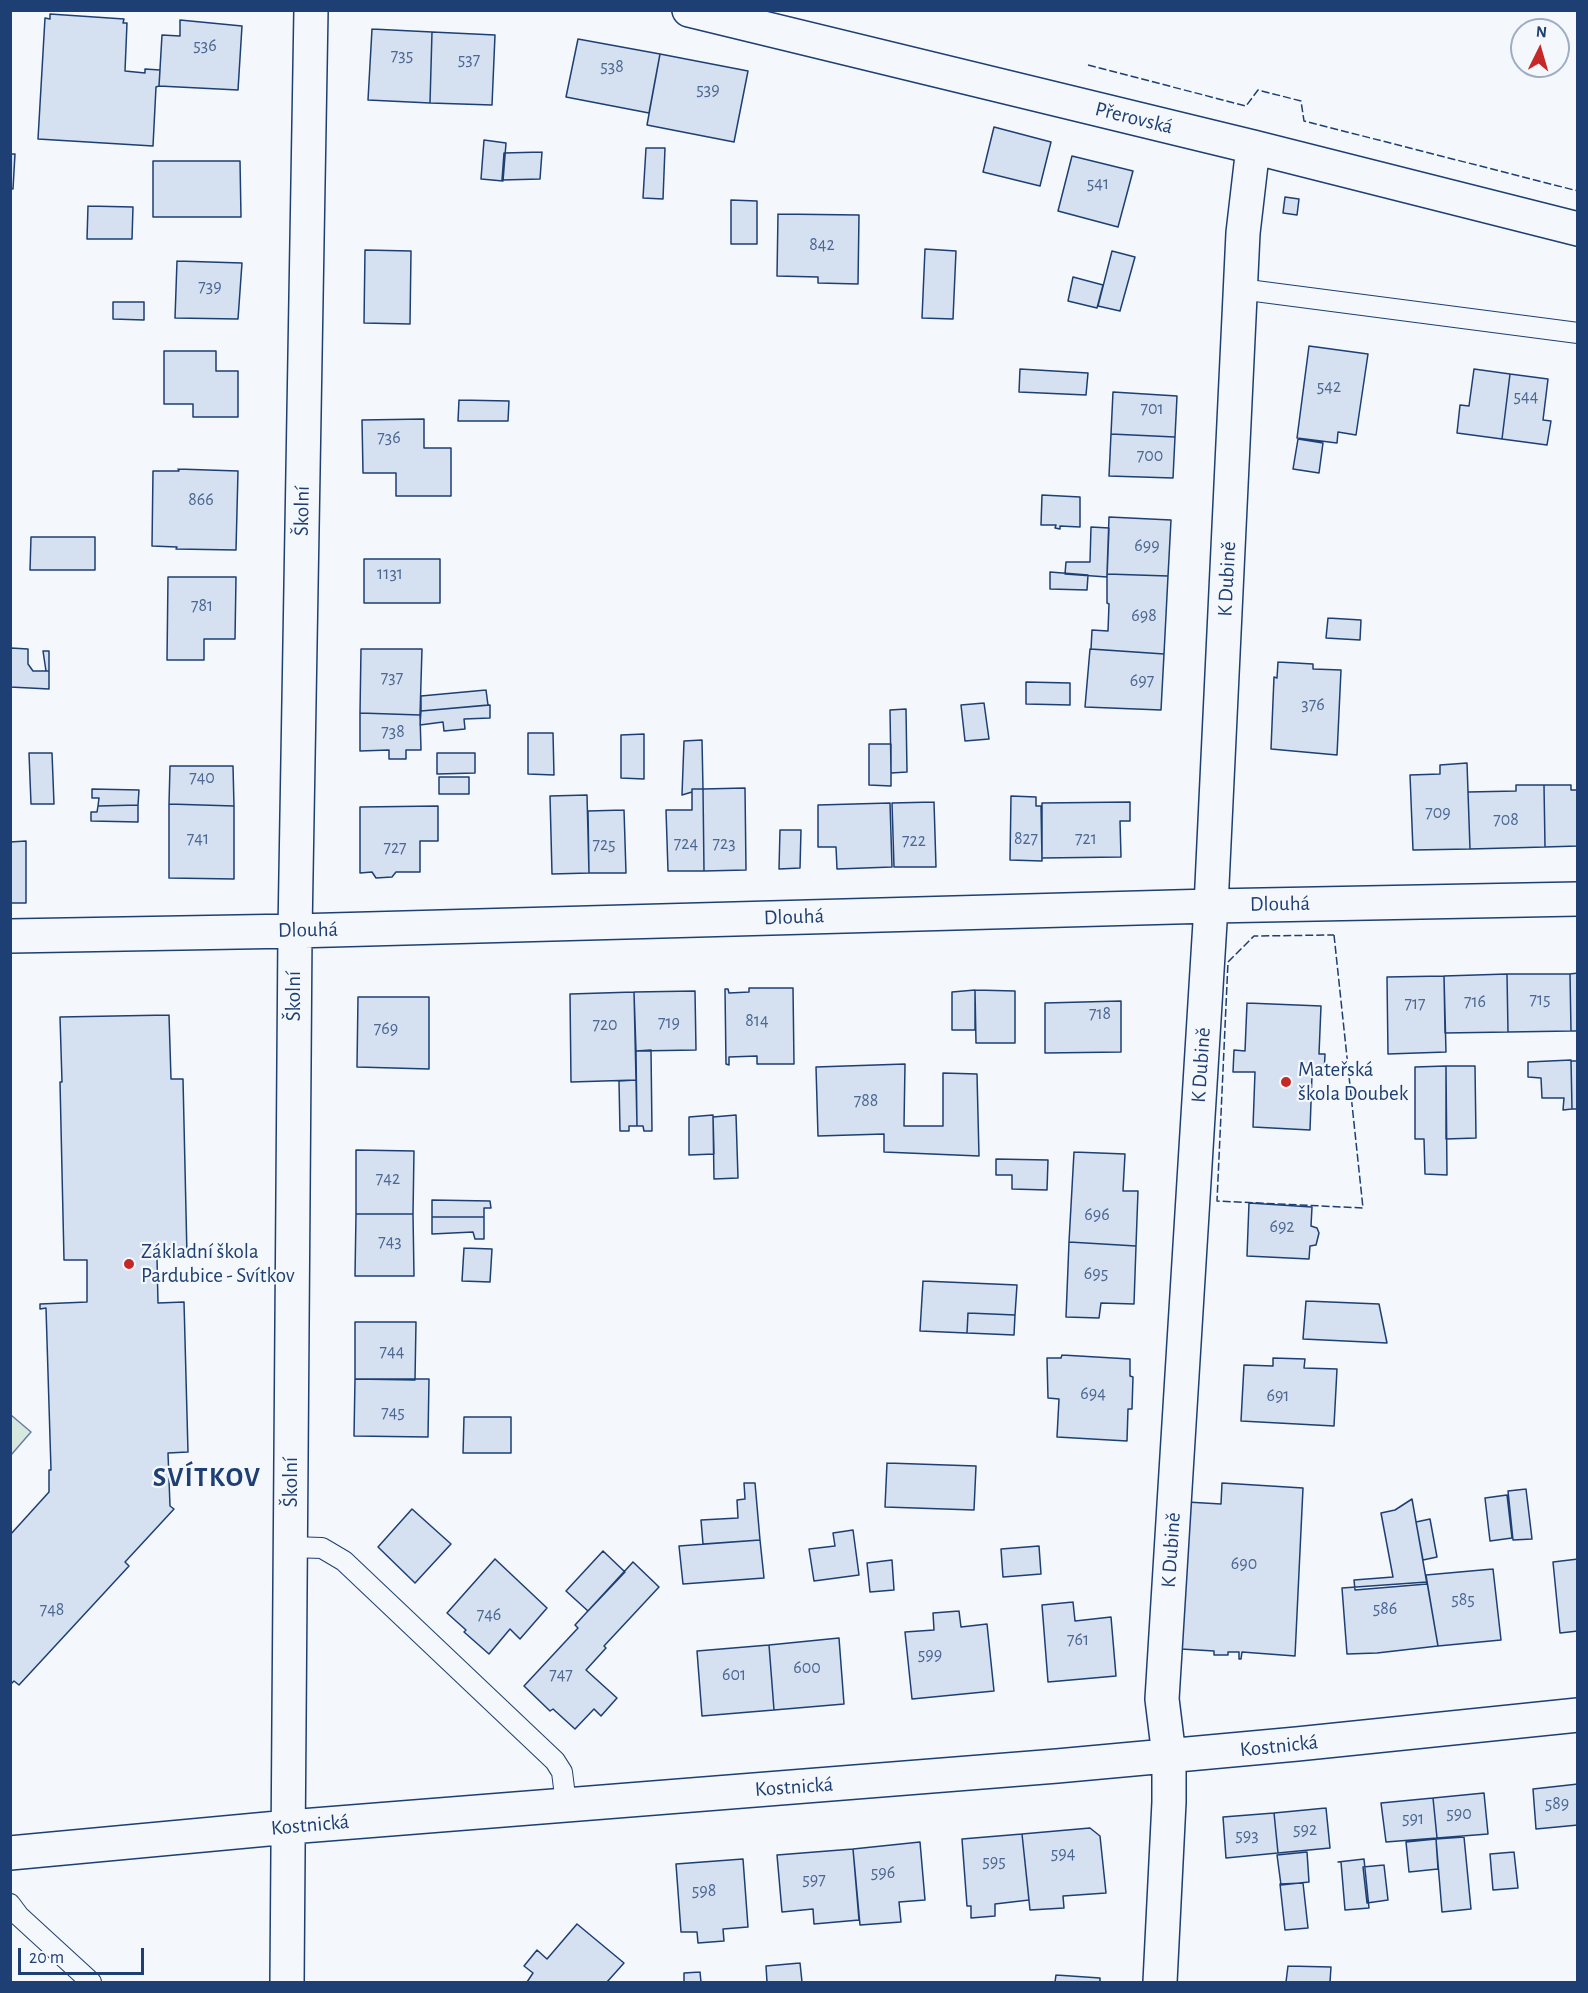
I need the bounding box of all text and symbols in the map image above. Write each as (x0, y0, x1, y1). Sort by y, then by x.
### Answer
north arrow (1510, 18, 1570, 78)
text: N (1535, 24, 1548, 41)
house number: 536 (193, 35, 217, 57)
house number: 735 (391, 45, 413, 67)
house number: 537 (458, 49, 480, 71)
house number: 538 (600, 56, 624, 78)
house number: 539 (696, 79, 720, 101)
street label: Přerovská (1092, 96, 1176, 140)
house number: 541 (1087, 173, 1109, 195)
house number: 842 (809, 234, 835, 256)
house number: 739 (198, 276, 222, 298)
house number: 542 (1317, 376, 1341, 398)
house number: 544 (1514, 386, 1538, 408)
house number: 701 (1140, 398, 1164, 420)
house number: 736 (377, 427, 401, 449)
house number: 700 (1137, 445, 1163, 467)
street label: Školní (289, 486, 315, 536)
house number: 866 (188, 489, 214, 511)
house number: 699 (1134, 535, 1160, 557)
street label: K Dubině (1212, 541, 1242, 617)
house number: 1131 (377, 563, 403, 585)
house number: 781 (191, 595, 213, 617)
house number: 698 (1131, 605, 1157, 627)
house number: 737 (381, 667, 403, 689)
house number: 697 (1130, 670, 1154, 692)
house number: 376 (1301, 694, 1325, 716)
house number: 738 (381, 721, 405, 743)
house number: 740 (189, 767, 215, 789)
house number: 709 (1425, 802, 1451, 824)
house number: 708 (1493, 809, 1519, 831)
house number: 741 (187, 828, 209, 850)
house number: 827 (1014, 828, 1038, 850)
house number: 721 (1075, 828, 1097, 850)
house number: 722 (902, 830, 926, 852)
house number: 724 (674, 833, 698, 855)
house number: 723 (712, 833, 736, 855)
house number: 725 (592, 834, 616, 856)
house number: 727 (383, 837, 407, 859)
street label: Dlouhá (1250, 891, 1310, 917)
street label: Dlouhá (763, 903, 825, 931)
street label: Dlouhá (278, 917, 338, 943)
street label: Školní (281, 971, 307, 1021)
house number: 715 (1529, 989, 1551, 1011)
house number: 716 (1464, 991, 1486, 1013)
house number: 717 (1404, 993, 1426, 1015)
house number: 718 (1089, 1003, 1111, 1025)
house number: 814 (745, 1010, 769, 1032)
house number: 719 (658, 1012, 680, 1034)
house number: 720 (592, 1014, 618, 1036)
house number: 769 (374, 1018, 398, 1040)
street label: K Dubině (1186, 1026, 1216, 1104)
place label: Mateřská škola Doubek (1298, 1057, 1408, 1107)
marker: Mateřská škola Doubek (1279, 1075, 1293, 1089)
house number: 788 (854, 1090, 878, 1112)
house number: 742 (376, 1168, 400, 1190)
house number: 696 (1084, 1204, 1110, 1226)
house number: 692 (1269, 1216, 1295, 1238)
house number: 743 (378, 1231, 402, 1253)
place label: Základní škola Pardubice - Svítkov (141, 1239, 295, 1289)
marker: Základní škola Pardubice - Svítkov (122, 1257, 136, 1271)
house number: 695 (1084, 1263, 1108, 1285)
house number: 744 (380, 1341, 404, 1363)
house number: 694 (1080, 1383, 1106, 1405)
house number: 691 (1266, 1385, 1290, 1407)
house number: 745 (381, 1402, 405, 1424)
street label: Školní (278, 1457, 304, 1507)
district label: SVÍTKOV (153, 1462, 261, 1494)
street label: K Dubině (1156, 1511, 1186, 1589)
house number: 690 (1231, 1553, 1257, 1575)
house number: 585 (1451, 1589, 1475, 1611)
house number: 586 (1373, 1598, 1397, 1620)
house number: 748 (40, 1599, 64, 1621)
house number: 746 (477, 1604, 501, 1626)
house number: 761 (1067, 1629, 1089, 1651)
house number: 599 (918, 1644, 942, 1666)
house number: 600 (793, 1657, 821, 1679)
house number: 747 (549, 1664, 573, 1686)
house number: 601 (722, 1664, 746, 1686)
street label: Kostnická (1239, 1729, 1319, 1763)
street label: Kostnická (754, 1772, 834, 1802)
house number: 589 (1545, 1793, 1569, 1815)
house number: 590 (1446, 1803, 1472, 1825)
house number: 591 (1402, 1808, 1424, 1830)
street label: Kostnická (270, 1809, 350, 1841)
house number: 592 (1293, 1819, 1317, 1841)
house number: 593 (1235, 1825, 1259, 1847)
house number: 594 (1051, 1843, 1075, 1865)
house number: 595 (982, 1851, 1006, 1873)
house number: 596 (871, 1862, 895, 1884)
house number: 597 (802, 1869, 826, 1891)
house number: 598 (692, 1880, 716, 1902)
scale bar (21, 1936, 147, 1974)
text: 20 m (29, 1949, 64, 1967)

